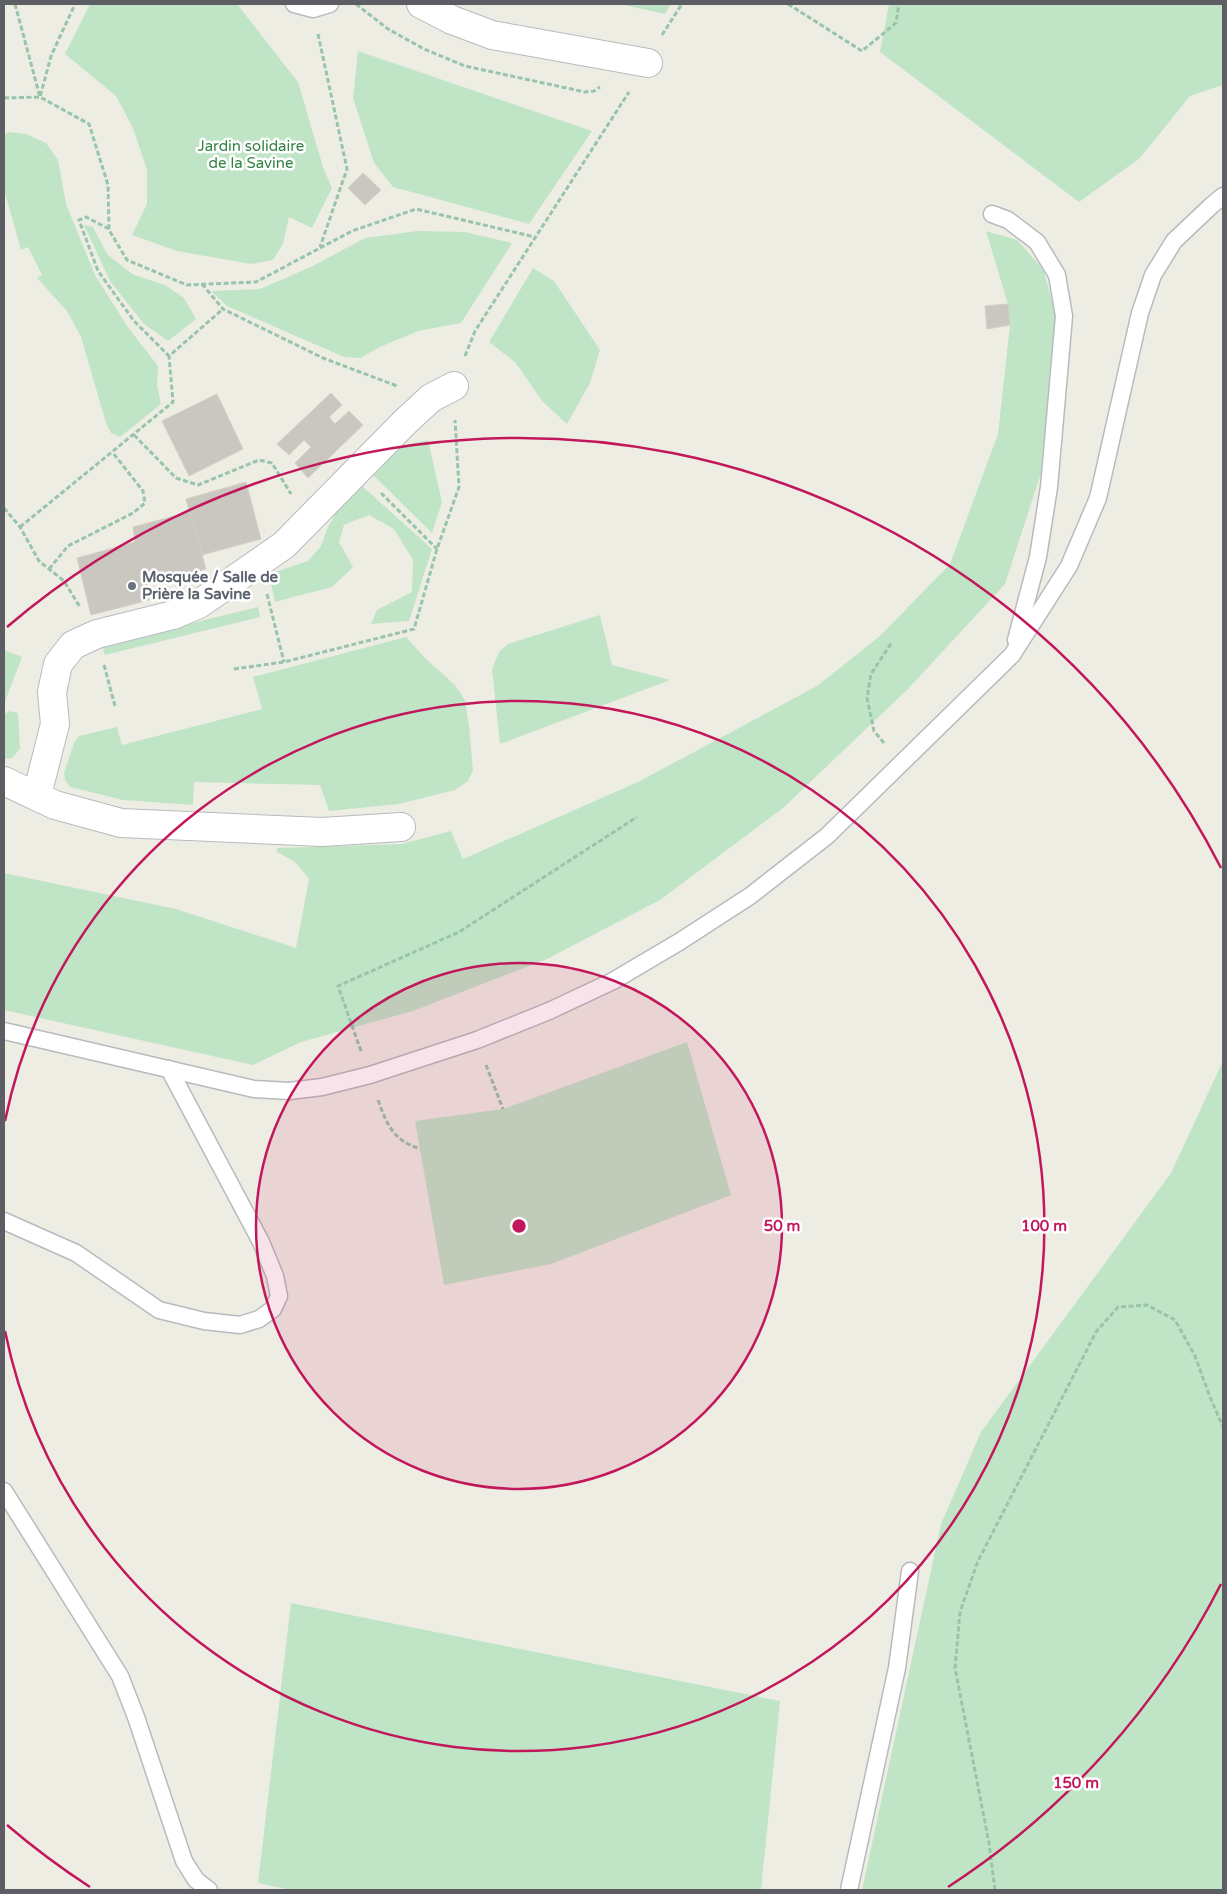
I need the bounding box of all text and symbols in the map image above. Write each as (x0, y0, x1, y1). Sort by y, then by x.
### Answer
park label: Jardin solidaire de la Savine (198, 137, 304, 172)
place label: Mosquée / Salle de Prière la Savine (142, 568, 279, 603)
marker: Mosquée / Salle de Prière la Savine (126, 580, 138, 592)
centre of rings (510, 1217, 528, 1235)
text: 50 m (764, 1217, 800, 1235)
text: 100 m (1021, 1217, 1067, 1235)
text: 150 m (1053, 1774, 1099, 1792)

